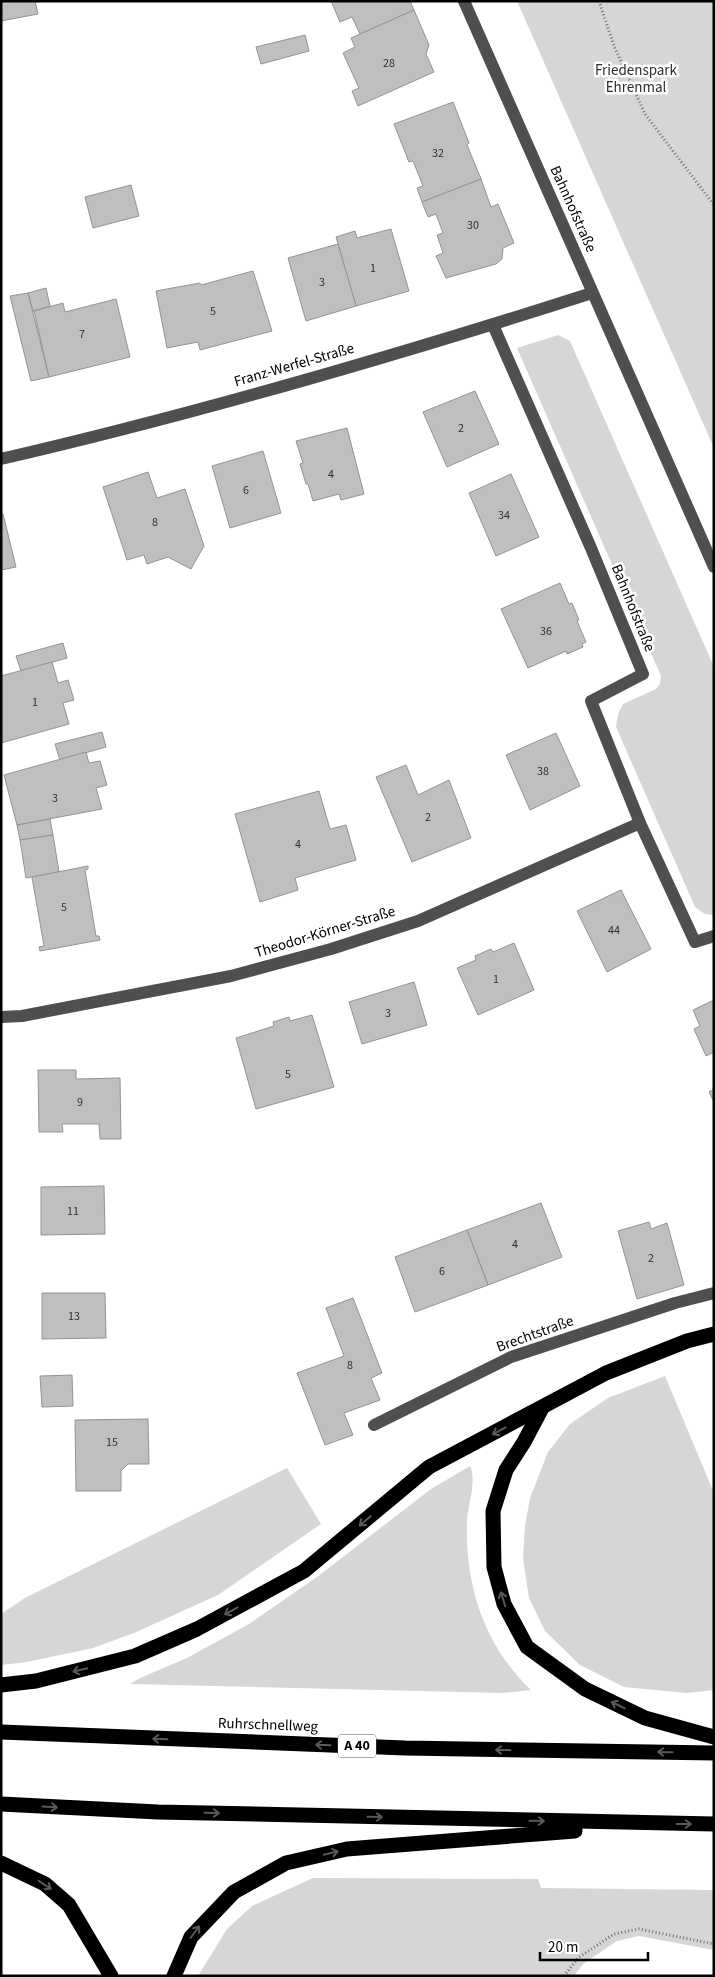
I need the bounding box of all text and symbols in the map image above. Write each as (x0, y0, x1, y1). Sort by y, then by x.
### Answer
house number: 28 (383, 55, 395, 72)
park label: Friedenspark Ehrenmal (595, 60, 678, 98)
house number: 32 (432, 145, 444, 162)
street label: Bahnhofstraße (545, 162, 601, 256)
house number: 30 (467, 217, 479, 234)
house number: 1 (370, 260, 376, 277)
house number: 3 (319, 274, 325, 291)
house number: 5 (210, 303, 216, 320)
house number: 7 (79, 326, 85, 343)
street label: Franz-Werfel-Straße (232, 338, 356, 392)
house number: 2 (458, 420, 464, 437)
house number: 4 (328, 466, 334, 483)
house number: 6 (243, 482, 249, 499)
house number: 34 (498, 507, 510, 524)
house number: 8 (152, 514, 158, 531)
street label: Bahnhofstraße (606, 561, 660, 655)
house number: 36 (540, 623, 552, 640)
house number: 1 (32, 694, 38, 711)
house number: 38 (537, 763, 549, 780)
house number: 3 (52, 790, 58, 807)
house number: 2 (425, 809, 431, 826)
house number: 4 (295, 836, 301, 853)
house number: 5 (61, 899, 67, 916)
street label: Theodor-Körner-Straße (252, 901, 398, 963)
house number: 44 (608, 922, 620, 939)
house number: 1 (493, 971, 499, 988)
house number: 3 (385, 1005, 391, 1022)
house number: 5 (285, 1066, 291, 1083)
house number: 9 (77, 1094, 83, 1111)
house number: 11 (67, 1203, 79, 1220)
house number: 4 (512, 1236, 518, 1253)
house number: 2 (648, 1250, 654, 1267)
house number: 6 (439, 1263, 445, 1280)
house number: 13 (68, 1308, 80, 1325)
street label: Brechtstraße (493, 1310, 577, 1358)
house number: 8 (347, 1357, 353, 1374)
one-way arrow (492, 1427, 507, 1436)
house number: 15 (106, 1434, 118, 1451)
one-way arrow (358, 1515, 371, 1526)
one-way arrow (497, 1591, 507, 1607)
one-way arrow (223, 1606, 238, 1616)
one-way arrow (73, 1666, 89, 1675)
one-way arrow (611, 1700, 626, 1709)
street label: Ruhrschnellweg (218, 1713, 319, 1737)
one-way arrow (152, 1734, 168, 1743)
road number: A 40 (338, 1734, 376, 1758)
one-way arrow (315, 1740, 331, 1750)
one-way arrow (495, 1745, 511, 1755)
one-way arrow (657, 1747, 674, 1757)
one-way arrow (42, 1802, 58, 1811)
one-way arrow (204, 1808, 220, 1818)
one-way arrow (366, 1812, 383, 1822)
one-way arrow (528, 1816, 545, 1826)
one-way arrow (676, 1819, 692, 1829)
one-way arrow (323, 1848, 339, 1857)
one-way arrow (37, 1880, 51, 1890)
one-way arrow (189, 1926, 200, 1939)
scale bar (540, 1930, 648, 1962)
text: 20 m (548, 1937, 578, 1958)

